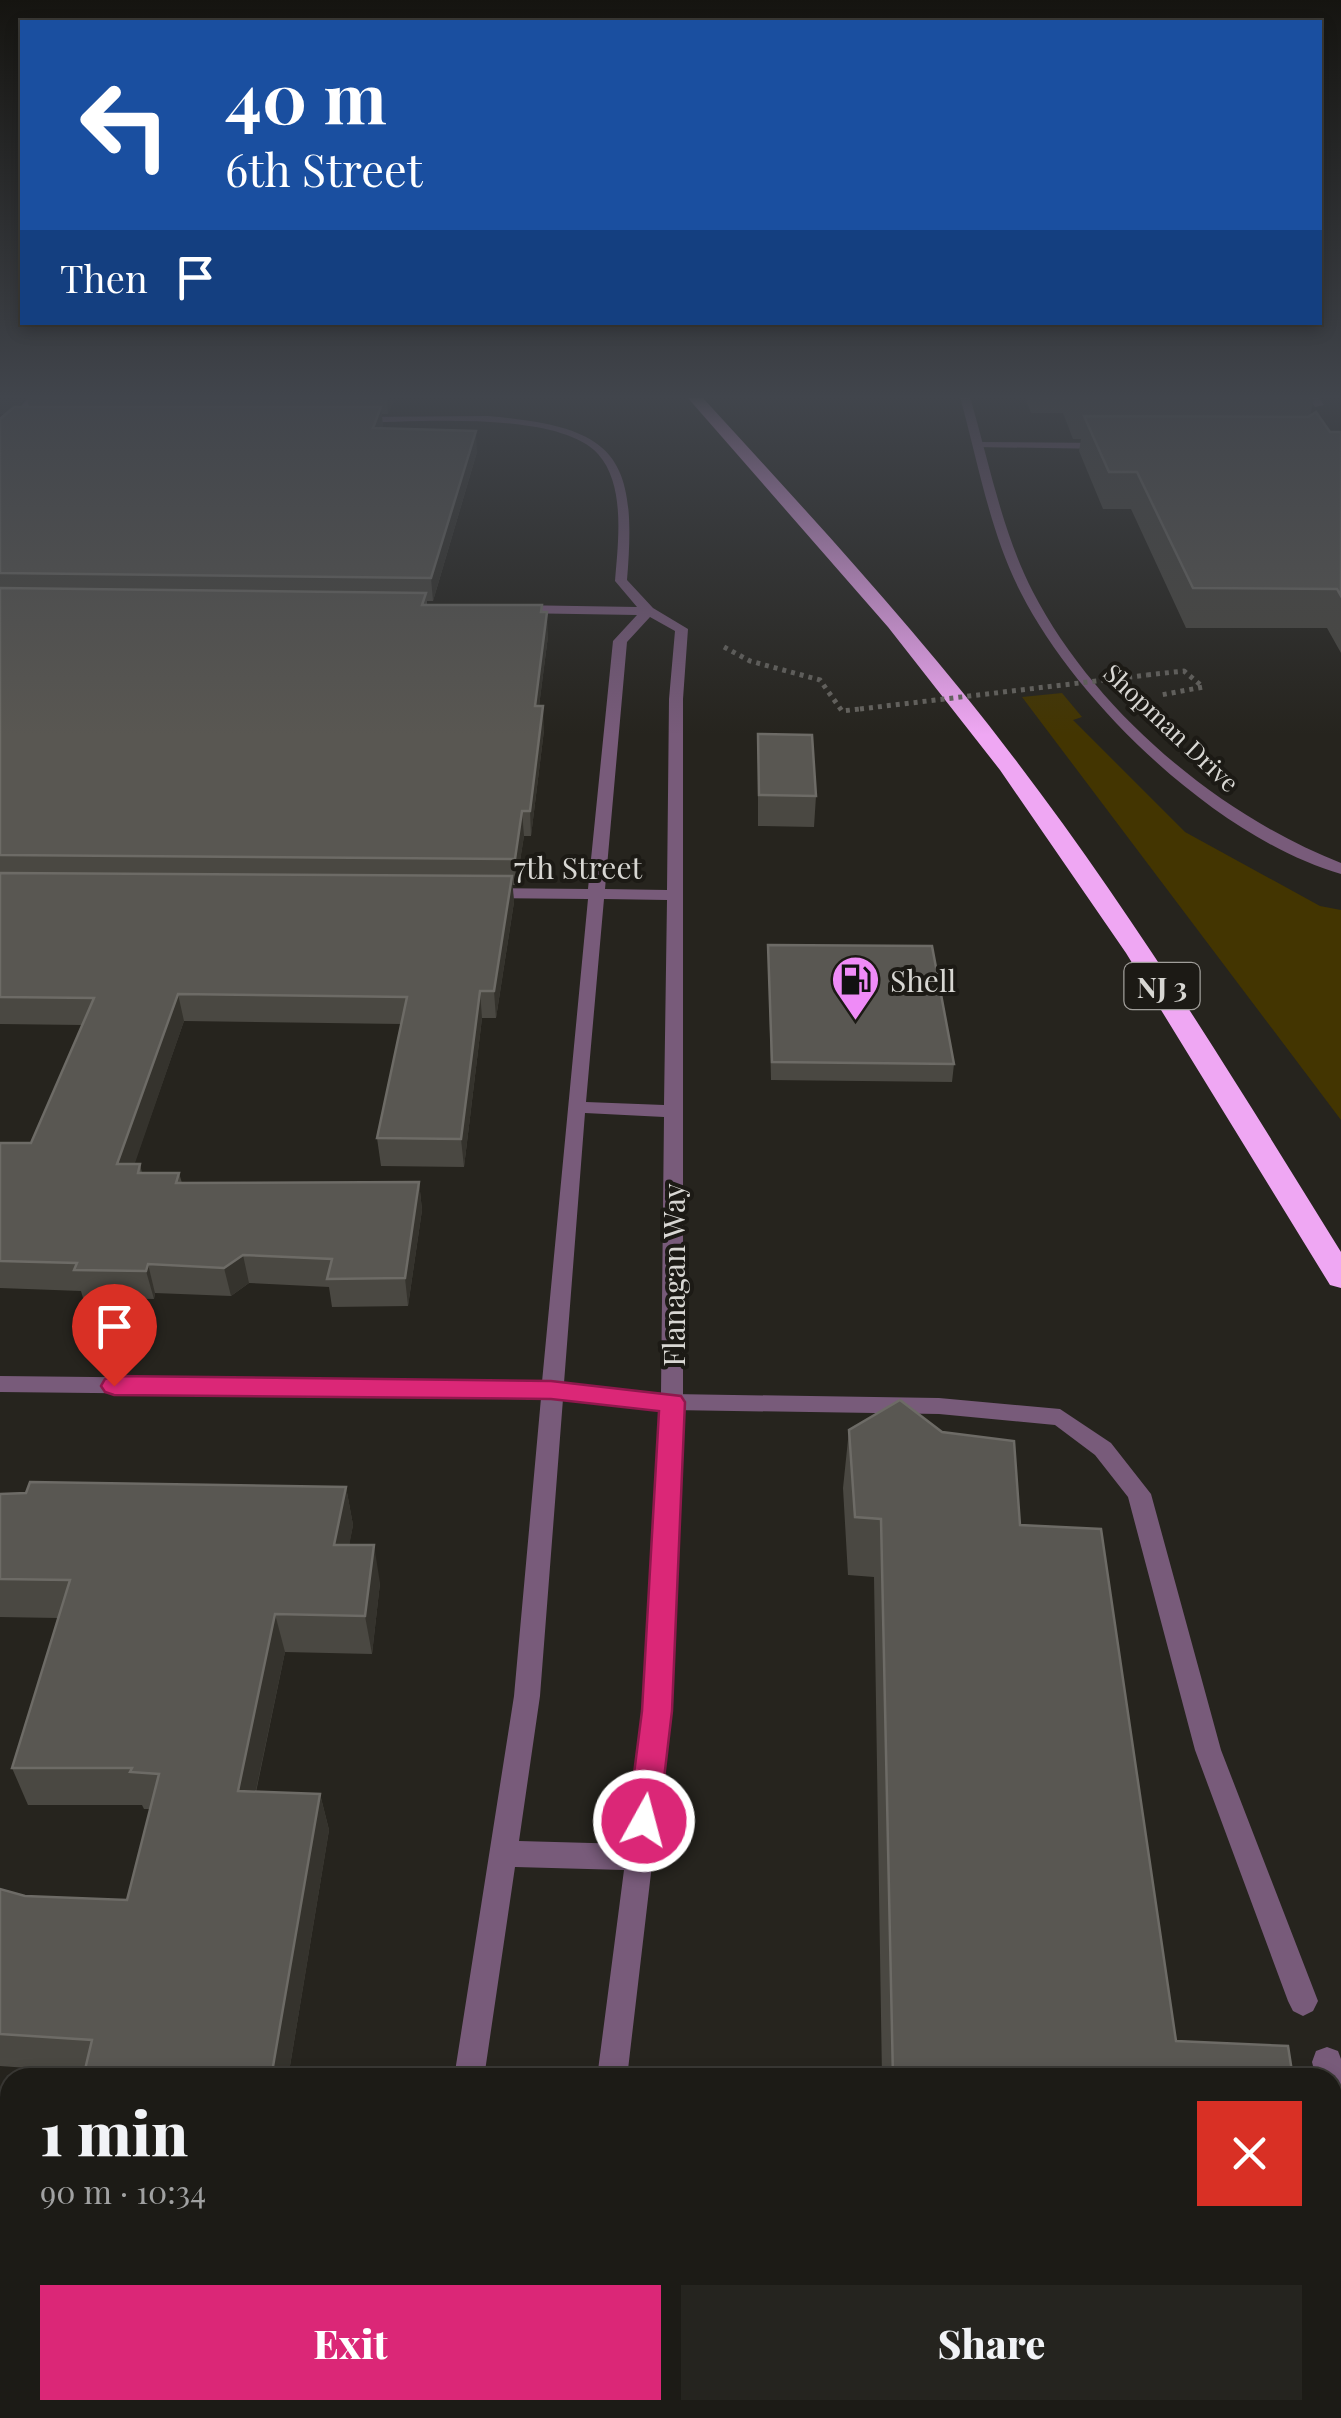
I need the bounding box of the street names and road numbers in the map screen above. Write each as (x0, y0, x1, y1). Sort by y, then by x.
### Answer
street label: Shopman Drive (1097, 656, 1247, 798)
street label: 7th Street (514, 847, 643, 887)
road number: NJ 3 (1124, 963, 1200, 1009)
street label: Flanagan Way (653, 1183, 693, 1367)

